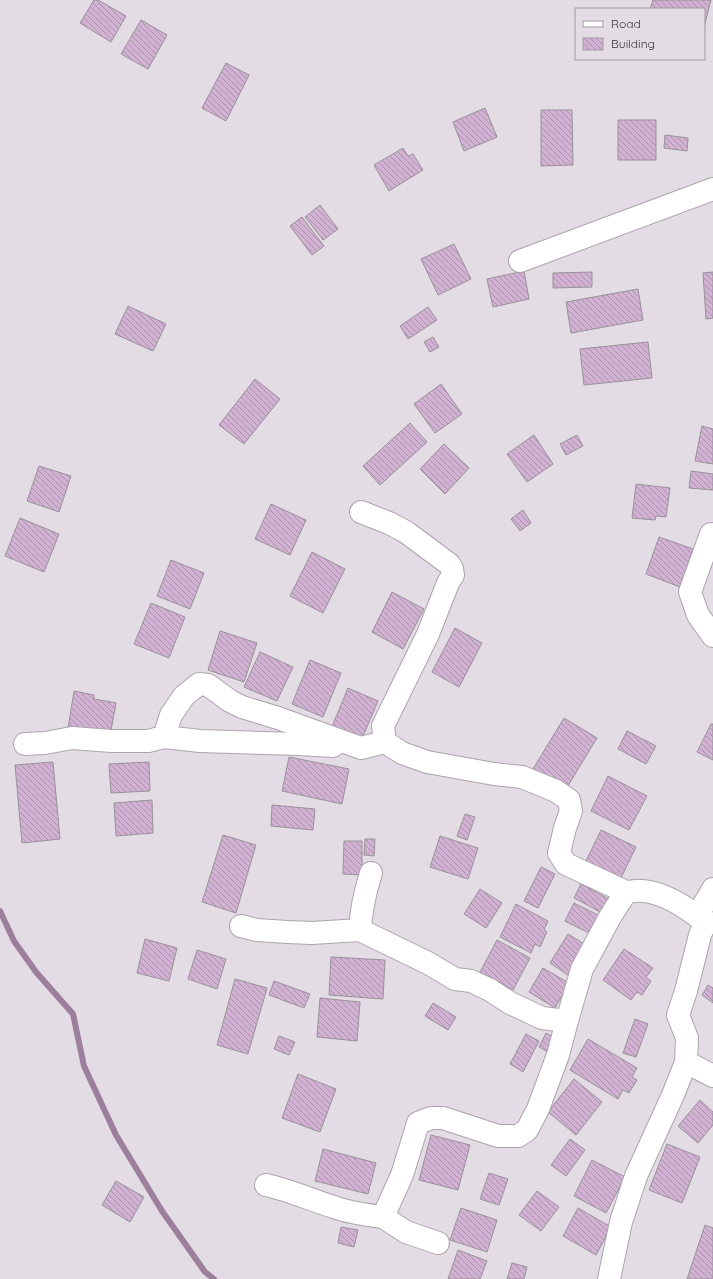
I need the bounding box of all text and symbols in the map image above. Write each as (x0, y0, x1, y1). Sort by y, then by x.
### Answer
legend (575, 8, 705, 60)
text: Road (611, 16, 641, 31)
text: Building (611, 36, 655, 51)

